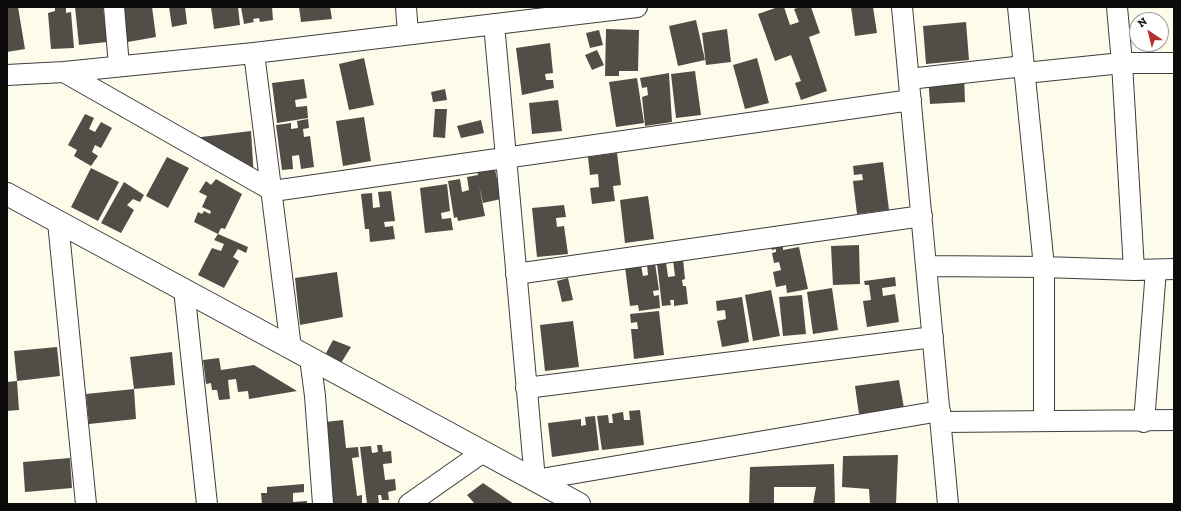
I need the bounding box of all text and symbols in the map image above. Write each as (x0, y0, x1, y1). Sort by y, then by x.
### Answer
north arrow (1129, 12, 1169, 52)
text: N (1135, 15, 1150, 30)

